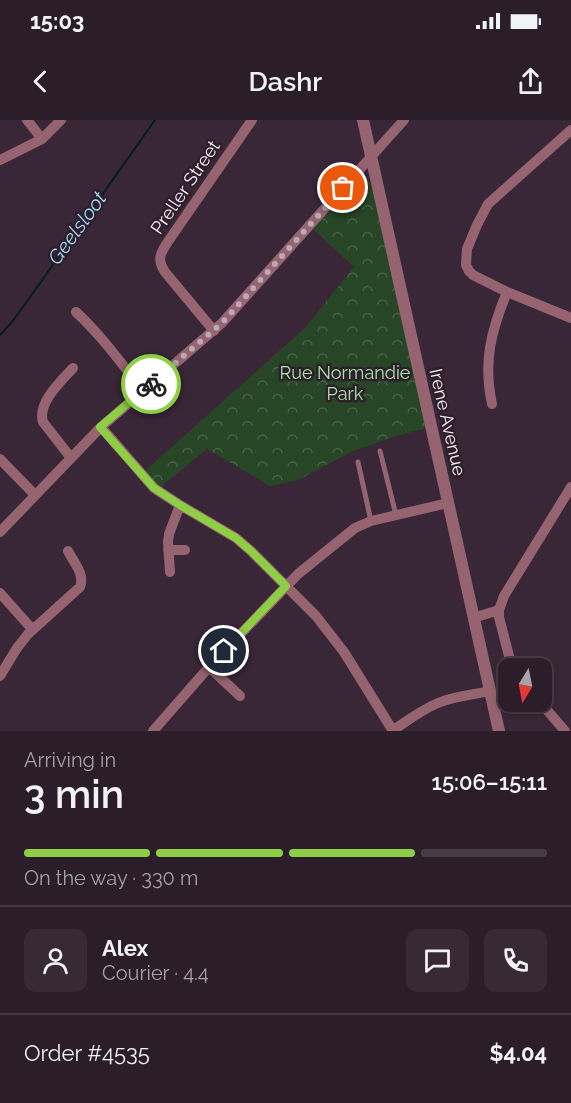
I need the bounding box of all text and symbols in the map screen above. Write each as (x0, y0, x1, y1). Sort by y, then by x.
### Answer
text: 15:03 (30, 8, 84, 34)
icon: back (24, 65, 57, 98)
icon: share (514, 65, 547, 98)
text: Dashr (249, 66, 322, 97)
street label: Preller Street (146, 136, 224, 238)
pin (317, 162, 368, 213)
icon: bag (326, 171, 359, 204)
water label: Geelsloot (43, 186, 112, 269)
courier (121, 354, 181, 414)
park label: Rue Normandie Park (280, 362, 411, 404)
street label: Irene Avenue (425, 366, 471, 478)
icon: bike (135, 368, 168, 401)
pin (198, 625, 249, 676)
icon: home (207, 634, 240, 667)
north arrow (498, 658, 552, 712)
map controls (498, 658, 552, 712)
text: Arriving in (24, 748, 116, 772)
text: 15:06–15:11 (432, 769, 547, 795)
text: 3 min (24, 771, 124, 817)
text: On the way · 330 m (24, 866, 198, 890)
button: person (24, 929, 87, 992)
button: chat (406, 929, 469, 992)
button: phone (484, 929, 547, 992)
text: Alex (102, 935, 148, 961)
text: Courier · 4.4 (102, 961, 209, 985)
text: Order #4535 (24, 1040, 150, 1066)
text: $4.04 (489, 1040, 547, 1066)

